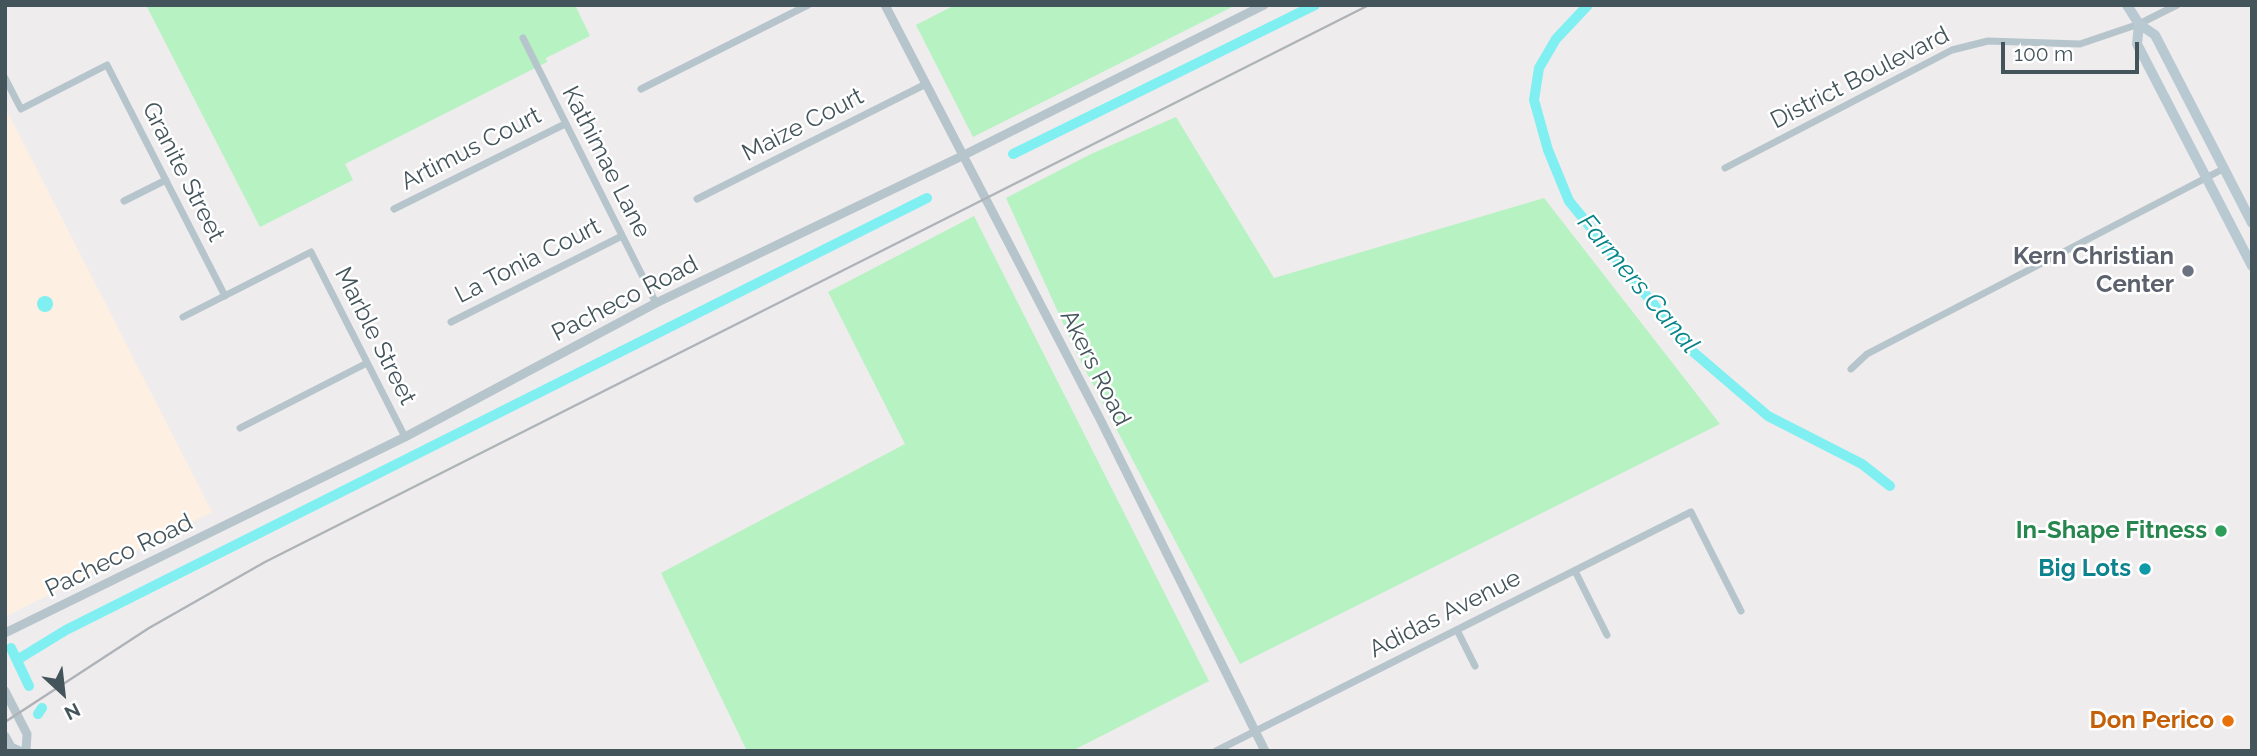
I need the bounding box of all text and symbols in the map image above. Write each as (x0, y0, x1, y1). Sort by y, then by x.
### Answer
street label: District Boulevard (1766, 21, 1954, 135)
scale bar (2005, 28, 2143, 72)
text: 100 m (2014, 41, 2073, 66)
street label: Kathimae Lane (555, 81, 657, 243)
street label: Maize Court (737, 82, 869, 168)
street label: Granite Street (136, 98, 230, 246)
street label: Artimus Court (396, 101, 546, 197)
water label: Farmers Canal (1571, 208, 1705, 360)
street label: La Tonia Court (450, 212, 606, 310)
place label: Kern Christian Center (2013, 243, 2174, 299)
street label: Pacheco Road (547, 250, 703, 348)
street label: Marble Street (328, 262, 422, 410)
marker: Kern Christian Center (2180, 263, 2196, 279)
street label: Akers Road (1054, 305, 1136, 431)
street label: Pacheco Road (41, 508, 197, 604)
place label: In-Shape Fitness (2016, 517, 2207, 545)
marker: In-Shape Fitness (2213, 523, 2229, 539)
place label: Big Lots (2038, 555, 2131, 583)
marker: Big Lots (2137, 561, 2153, 577)
street label: Adidas Avenue (1365, 563, 1525, 665)
north arrow (28, 658, 98, 728)
text: N (61, 699, 84, 725)
place label: Don Perico (2090, 707, 2214, 735)
marker: Don Perico (2220, 713, 2236, 729)

